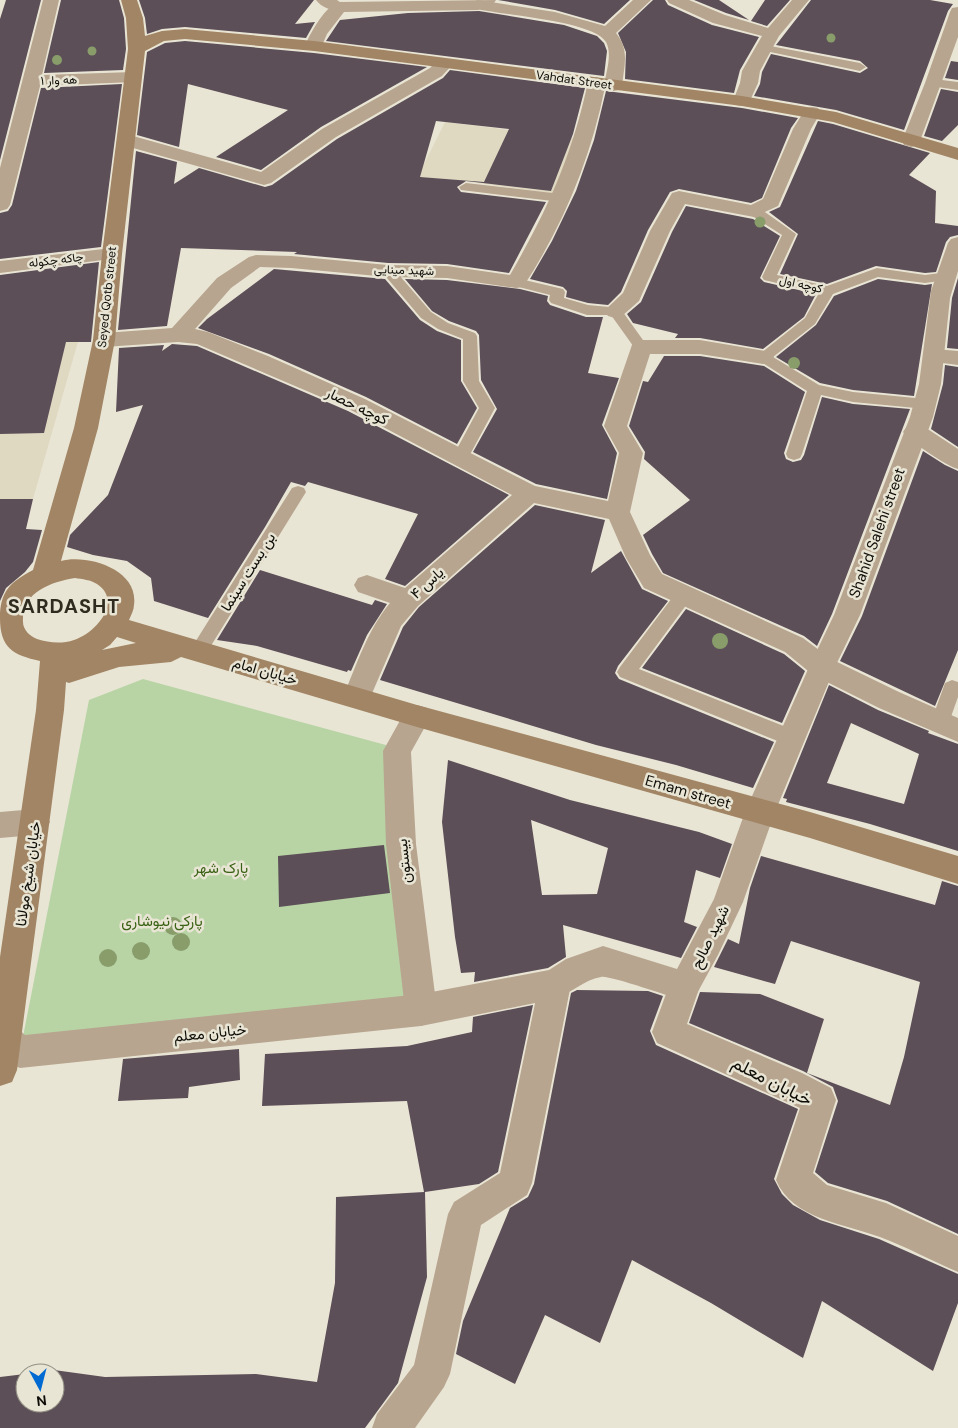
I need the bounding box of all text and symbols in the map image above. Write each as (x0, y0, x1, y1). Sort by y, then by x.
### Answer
street label: Vahdat Street (535, 67, 613, 93)
street label: هه وار ۱ (40, 71, 78, 89)
street label: Seyed Qotb street (94, 245, 120, 348)
street label: چاکه چکوله (28, 249, 84, 271)
street label: شهید مینایی (374, 261, 434, 279)
street label: کوچه اول (778, 271, 824, 297)
street label: کوچه حصار (322, 382, 392, 430)
street label: Shahid Salehi street (844, 465, 910, 601)
street label: بن بست سینما (216, 529, 280, 615)
street label: یاس ۴ (406, 563, 448, 603)
district label: SARDASHT (8, 593, 120, 619)
street label: خیابان امام (230, 652, 300, 690)
street label: Emam street (643, 770, 733, 814)
street label: خیابان شیخ مولانا (11, 820, 46, 928)
street label: بیستون (392, 838, 416, 884)
park label: پارک شهر (193, 858, 248, 878)
street label: شهید صالح (686, 902, 735, 972)
park label: پارکی نیوشاری (121, 911, 203, 931)
street label: خیابان معلم (173, 1019, 247, 1047)
street label: خیابان معلم (728, 1050, 816, 1112)
north arrow (15, 1363, 65, 1413)
text: N (35, 1391, 48, 1410)

